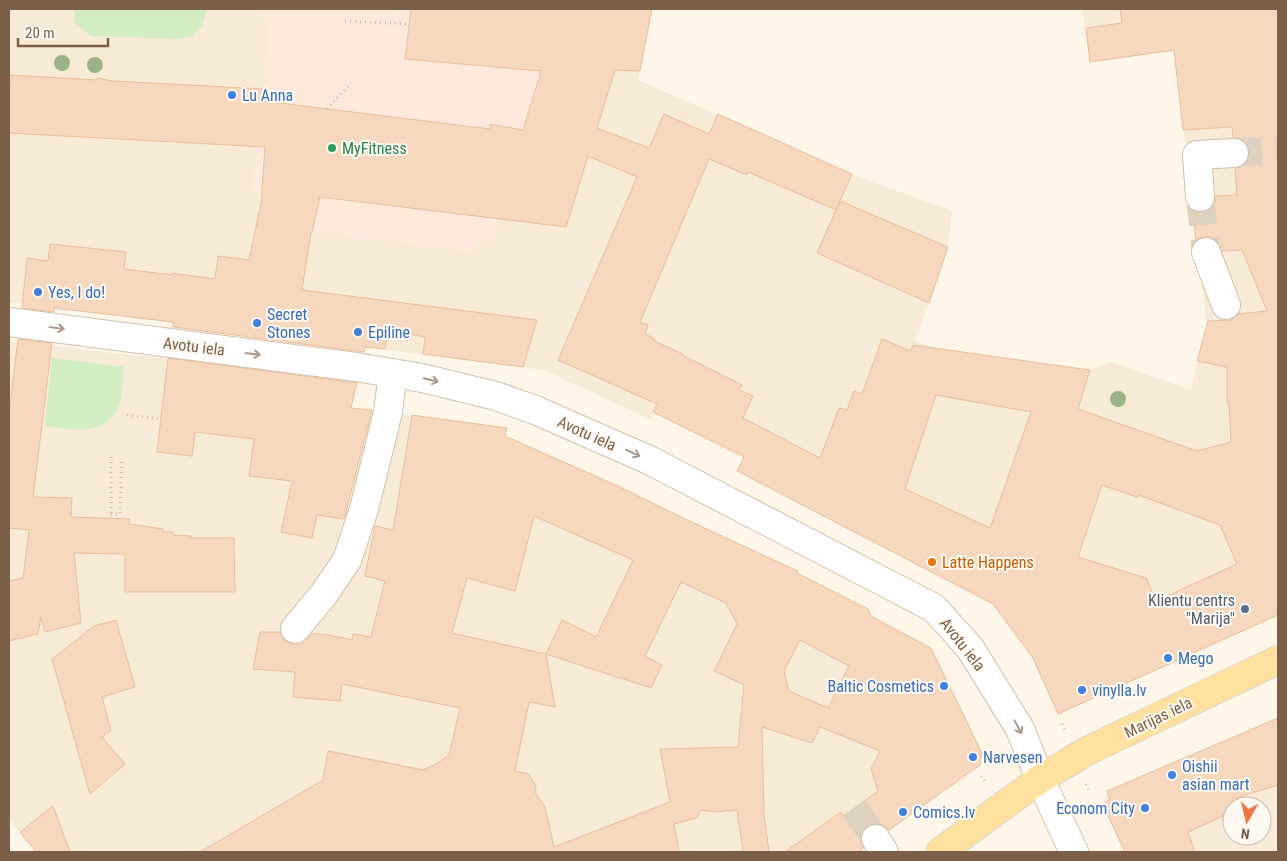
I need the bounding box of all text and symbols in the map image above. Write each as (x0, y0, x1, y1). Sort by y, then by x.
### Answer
scale bar (18, 15, 108, 47)
text: 20 m (25, 24, 55, 42)
place label: Lu Anna (242, 86, 293, 105)
marker: Lu Anna (226, 89, 238, 101)
place label: MyFitness (342, 139, 407, 158)
marker: MyFitness (326, 142, 338, 154)
place label: Yes, I do! (48, 283, 105, 302)
marker: Yes, I do! (32, 286, 44, 298)
place label: Secret Stones (267, 305, 310, 342)
marker: Secret Stones (251, 317, 263, 329)
one-way arrow (49, 323, 65, 333)
place label: Epiline (368, 323, 410, 342)
marker: Epiline (352, 326, 364, 338)
street label: Avotu iela (162, 333, 226, 360)
one-way arrow (245, 349, 261, 359)
one-way arrow (422, 376, 438, 385)
street label: Avotu iela (554, 412, 619, 455)
one-way arrow (625, 448, 640, 458)
place label: Latte Happens (942, 553, 1034, 572)
marker: Latte Happens (926, 556, 938, 568)
place label: Klientu centrs "Marija" (1148, 591, 1235, 628)
marker: Klientu centrs "Marija" (1239, 603, 1251, 615)
street label: Avotu iela (936, 614, 989, 675)
place label: Mego (1178, 649, 1214, 668)
marker: Mego (1162, 652, 1174, 664)
place label: Baltic Cosmetics (827, 677, 934, 696)
marker: Baltic Cosmetics (938, 680, 950, 692)
place label: vinylla.lv (1092, 681, 1147, 700)
marker: vinylla.lv (1076, 684, 1088, 696)
street label: Marijas iela (1121, 693, 1195, 742)
one-way arrow (1014, 719, 1023, 734)
place label: Narvesen (983, 748, 1042, 767)
marker: Narvesen (967, 751, 979, 763)
place label: Oishii asian mart (1182, 757, 1250, 794)
marker: Oishii asian mart (1166, 769, 1178, 781)
north arrow (1222, 796, 1272, 846)
place label: Econom City (1056, 799, 1135, 818)
marker: Econom City (1139, 802, 1151, 814)
place label: Comics.lv (913, 803, 975, 822)
marker: Comics.lv (897, 806, 909, 818)
text: N (1240, 825, 1251, 842)

